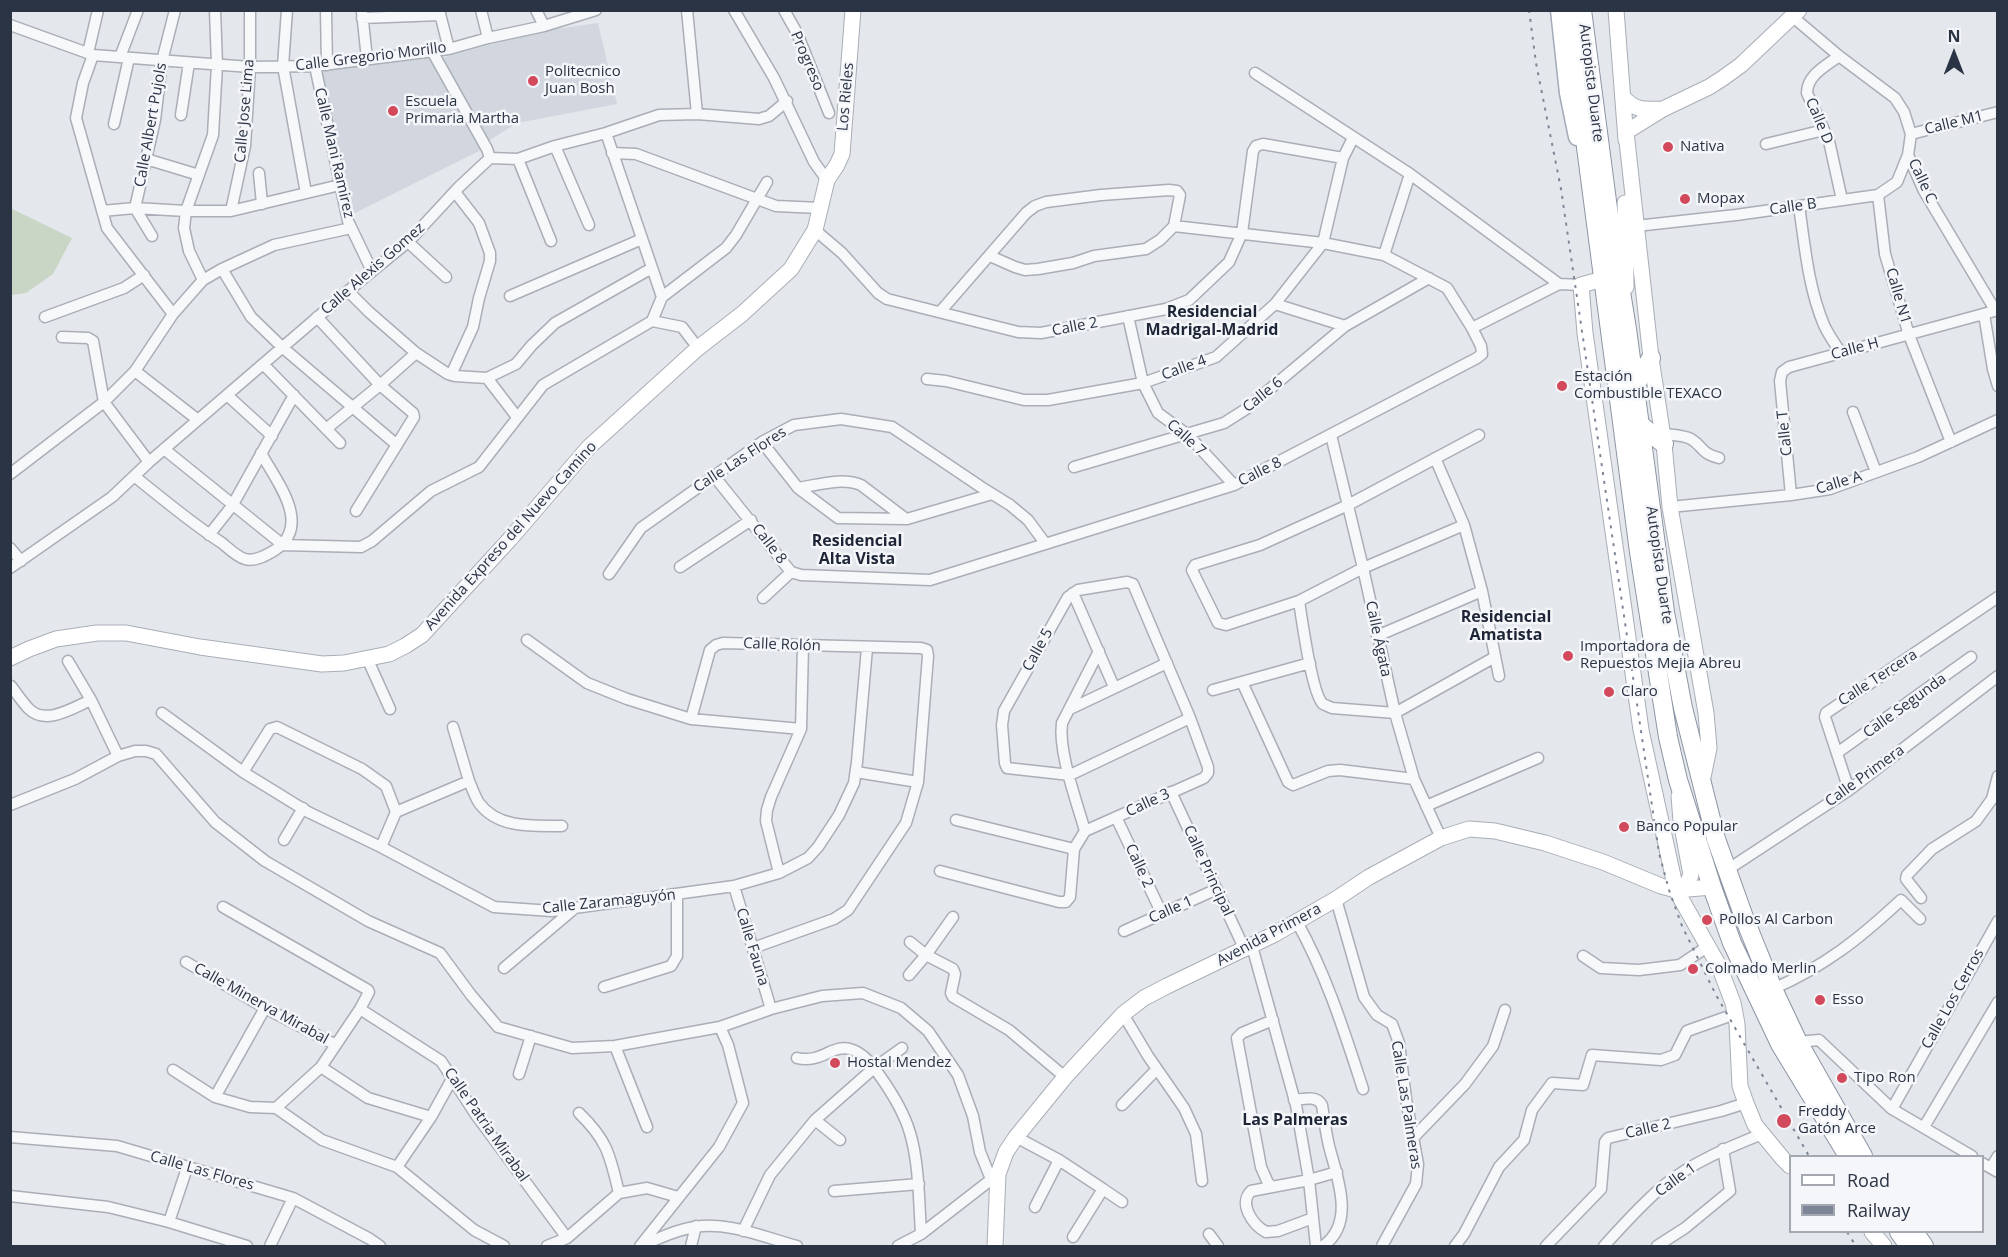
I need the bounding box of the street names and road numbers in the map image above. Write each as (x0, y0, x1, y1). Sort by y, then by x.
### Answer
street label: Autopista Duarte (1575, 23, 1607, 143)
street label: Progreso (786, 28, 828, 94)
street label: Calle Gregorio Morillo (294, 39, 448, 75)
street label: Calle Jose Lima (232, 58, 258, 164)
street label: Calle Albert Pujols (131, 61, 171, 189)
street label: Los Rieles (834, 62, 858, 132)
street label: Calle Mani Ramirez (310, 86, 358, 220)
street label: Calle D (1801, 95, 1837, 147)
street label: Calle M1 (1923, 107, 1985, 139)
street label: Calle C (1904, 156, 1940, 206)
street label: Calle B (1768, 195, 1818, 219)
street label: Calle Alexis Gomez (318, 219, 428, 319)
street label: Calle N1 (1881, 266, 1915, 326)
street label: Calle 2 (1051, 314, 1099, 340)
street label: Calle H (1829, 334, 1881, 364)
street label: Calle 4 (1159, 352, 1209, 384)
street label: Calle 6 (1239, 373, 1287, 417)
street label: Calle T (1774, 409, 1796, 457)
street label: Calle 7 (1163, 416, 1209, 460)
street label: Calle Las Flores (690, 423, 790, 497)
street label: Avenida Expreso del Nuevo Camino (421, 438, 601, 634)
street label: Calle 8 (1235, 453, 1285, 491)
street label: Calle A (1814, 467, 1864, 499)
street label: Autopista Duarte (1642, 505, 1676, 625)
street label: Calle 8 (748, 520, 790, 568)
street label: Calle Ágata (1361, 599, 1395, 679)
street label: Calle 5 (1019, 625, 1057, 675)
street label: Calle Rolón (743, 635, 821, 655)
street label: Calle Tercera (1835, 646, 1921, 710)
street label: Calle Segunda (1860, 670, 1950, 742)
street label: Calle Primera (1822, 741, 1908, 811)
street label: Calle 3 (1123, 785, 1173, 821)
street label: Calle Principal (1179, 823, 1237, 919)
street label: Calle 2 (1121, 841, 1157, 891)
street label: Calle Zaramaguyón (541, 886, 677, 918)
street label: Calle 1 (1146, 892, 1196, 928)
street label: Avenida Primera (1214, 900, 1324, 970)
street label: Calle Fauna (732, 906, 772, 988)
street label: Calle Los Cerros (1918, 946, 1988, 1052)
street label: Calle Minerva Mirabal (190, 959, 332, 1049)
street label: Calle Las Palmeras (1387, 1039, 1425, 1171)
street label: Calle Patria Mirabal (440, 1064, 532, 1186)
street label: Calle 2 (1623, 1115, 1673, 1143)
street label: Calle Las Flores (148, 1148, 256, 1194)
street label: Calle 1 (1652, 1159, 1700, 1201)

